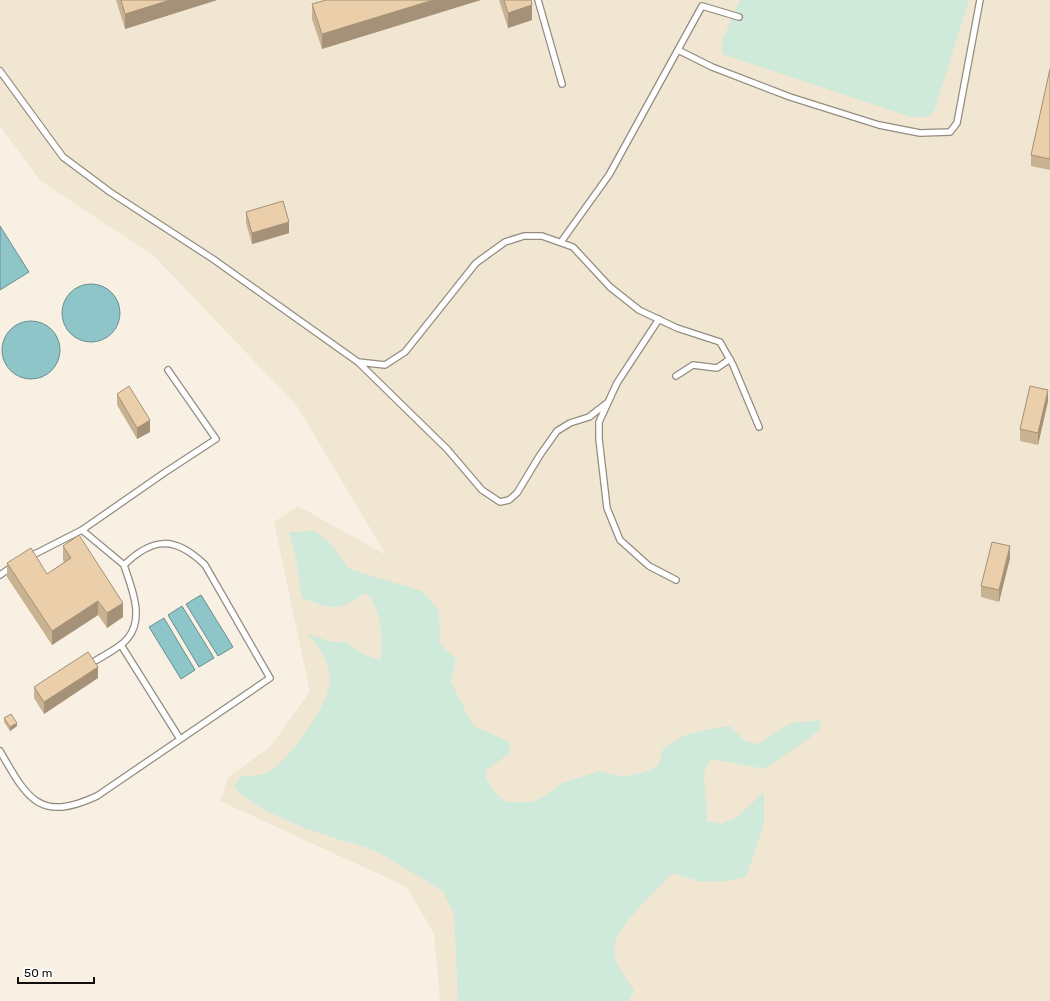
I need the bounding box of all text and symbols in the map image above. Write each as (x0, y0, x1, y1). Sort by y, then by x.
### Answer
scale bar (18, 959, 94, 985)
text: 50 m (24, 966, 52, 980)

